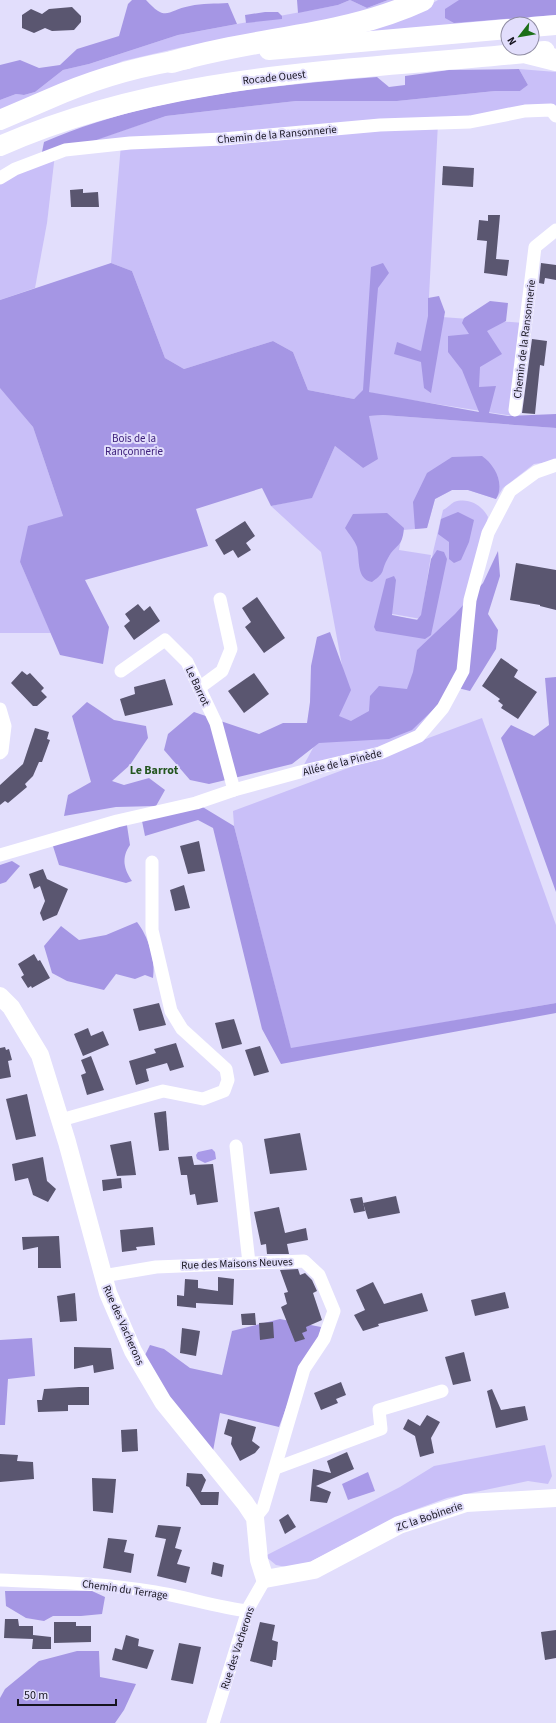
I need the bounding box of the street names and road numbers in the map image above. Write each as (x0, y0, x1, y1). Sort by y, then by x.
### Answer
street label: Rocade Ouest (242, 67, 307, 88)
street label: Chemin de la Ransonnerie (217, 122, 338, 147)
street label: Chemin de la Ransonnerie (510, 278, 539, 399)
street label: Le Barrot (182, 664, 213, 709)
street label: Allée de la Pinède (301, 745, 384, 780)
street label: Rue des Maisons Neuves (181, 1254, 293, 1273)
street label: Rue des Vacherons (99, 1283, 148, 1368)
street label: ZC la Bobinerie (394, 1498, 465, 1535)
street label: Chemin du Terrage (81, 1576, 169, 1603)
street label: Rue des Vacherons (217, 1605, 258, 1691)

